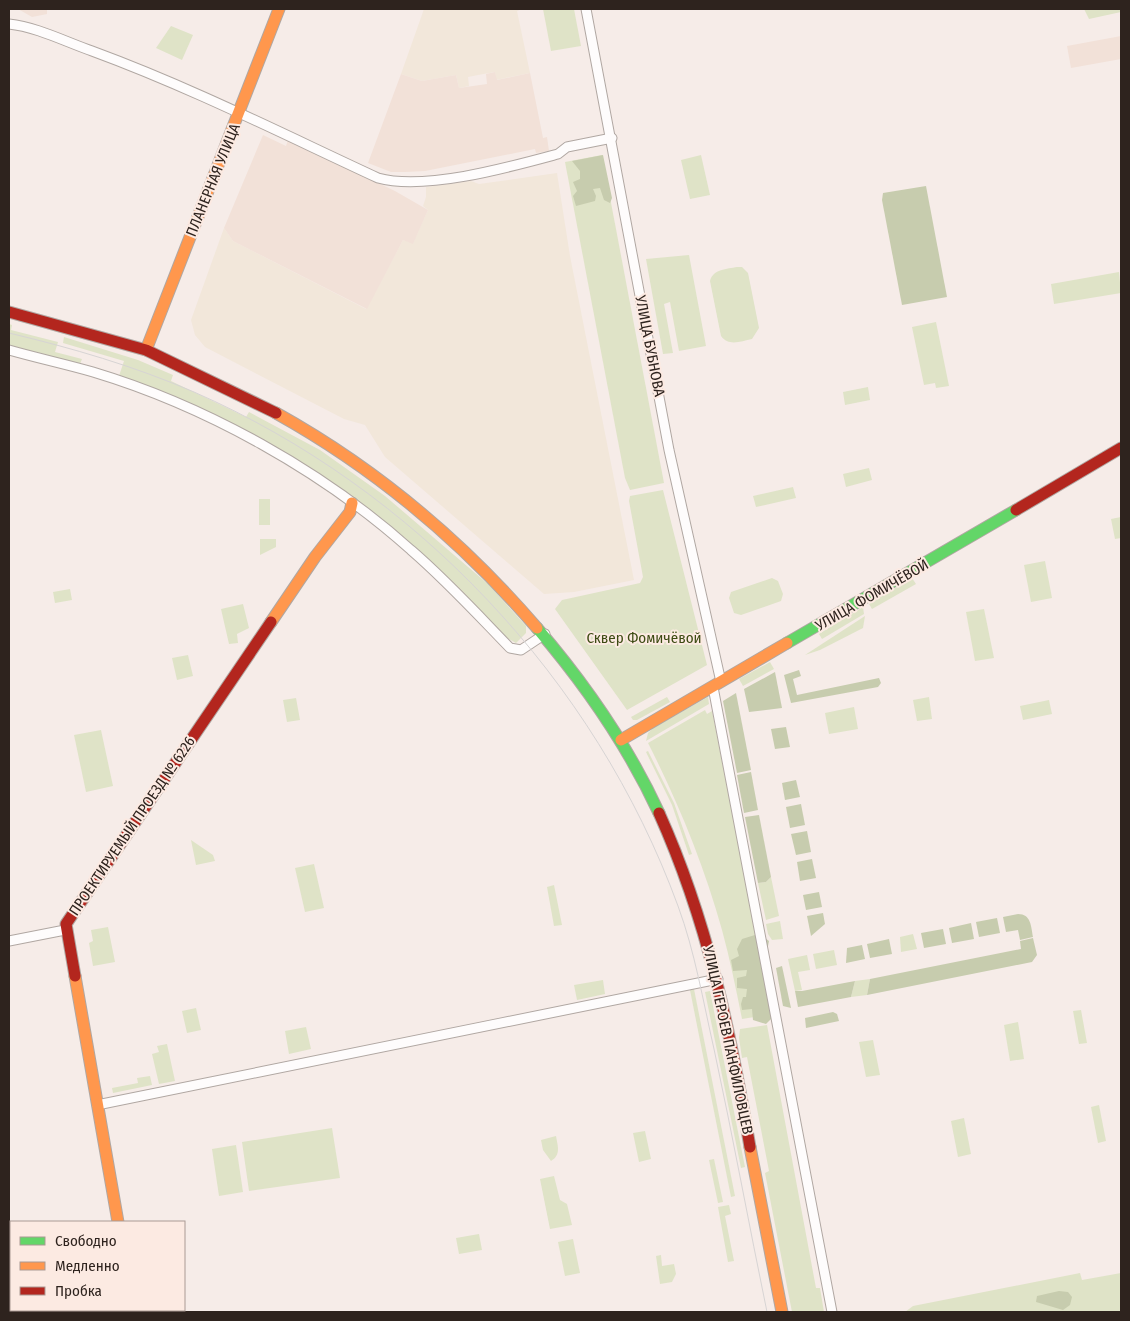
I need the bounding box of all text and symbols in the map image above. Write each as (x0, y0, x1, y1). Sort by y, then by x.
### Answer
street label: ПЛАНЕРНАЯ УЛИЦА (182, 121, 244, 239)
street label: УЛИЦА БУБНОВА (631, 293, 669, 398)
street label: УЛИЦА ФОМИЧЁВОЙ (811, 555, 932, 635)
park label: Сквер Фомичёвой (586, 629, 702, 647)
street label: ПРОЕКТИРУЕМЫЙ ПРОЕЗД № 6226 (65, 733, 199, 919)
street label: УЛИЦА ГЕРОЕВ ПАНФИЛОВЦЕВ (699, 943, 757, 1136)
legend (10, 1221, 185, 1311)
text: Свободно (55, 1232, 117, 1250)
text: Медленно (55, 1257, 120, 1275)
text: Пробка (55, 1282, 102, 1300)

